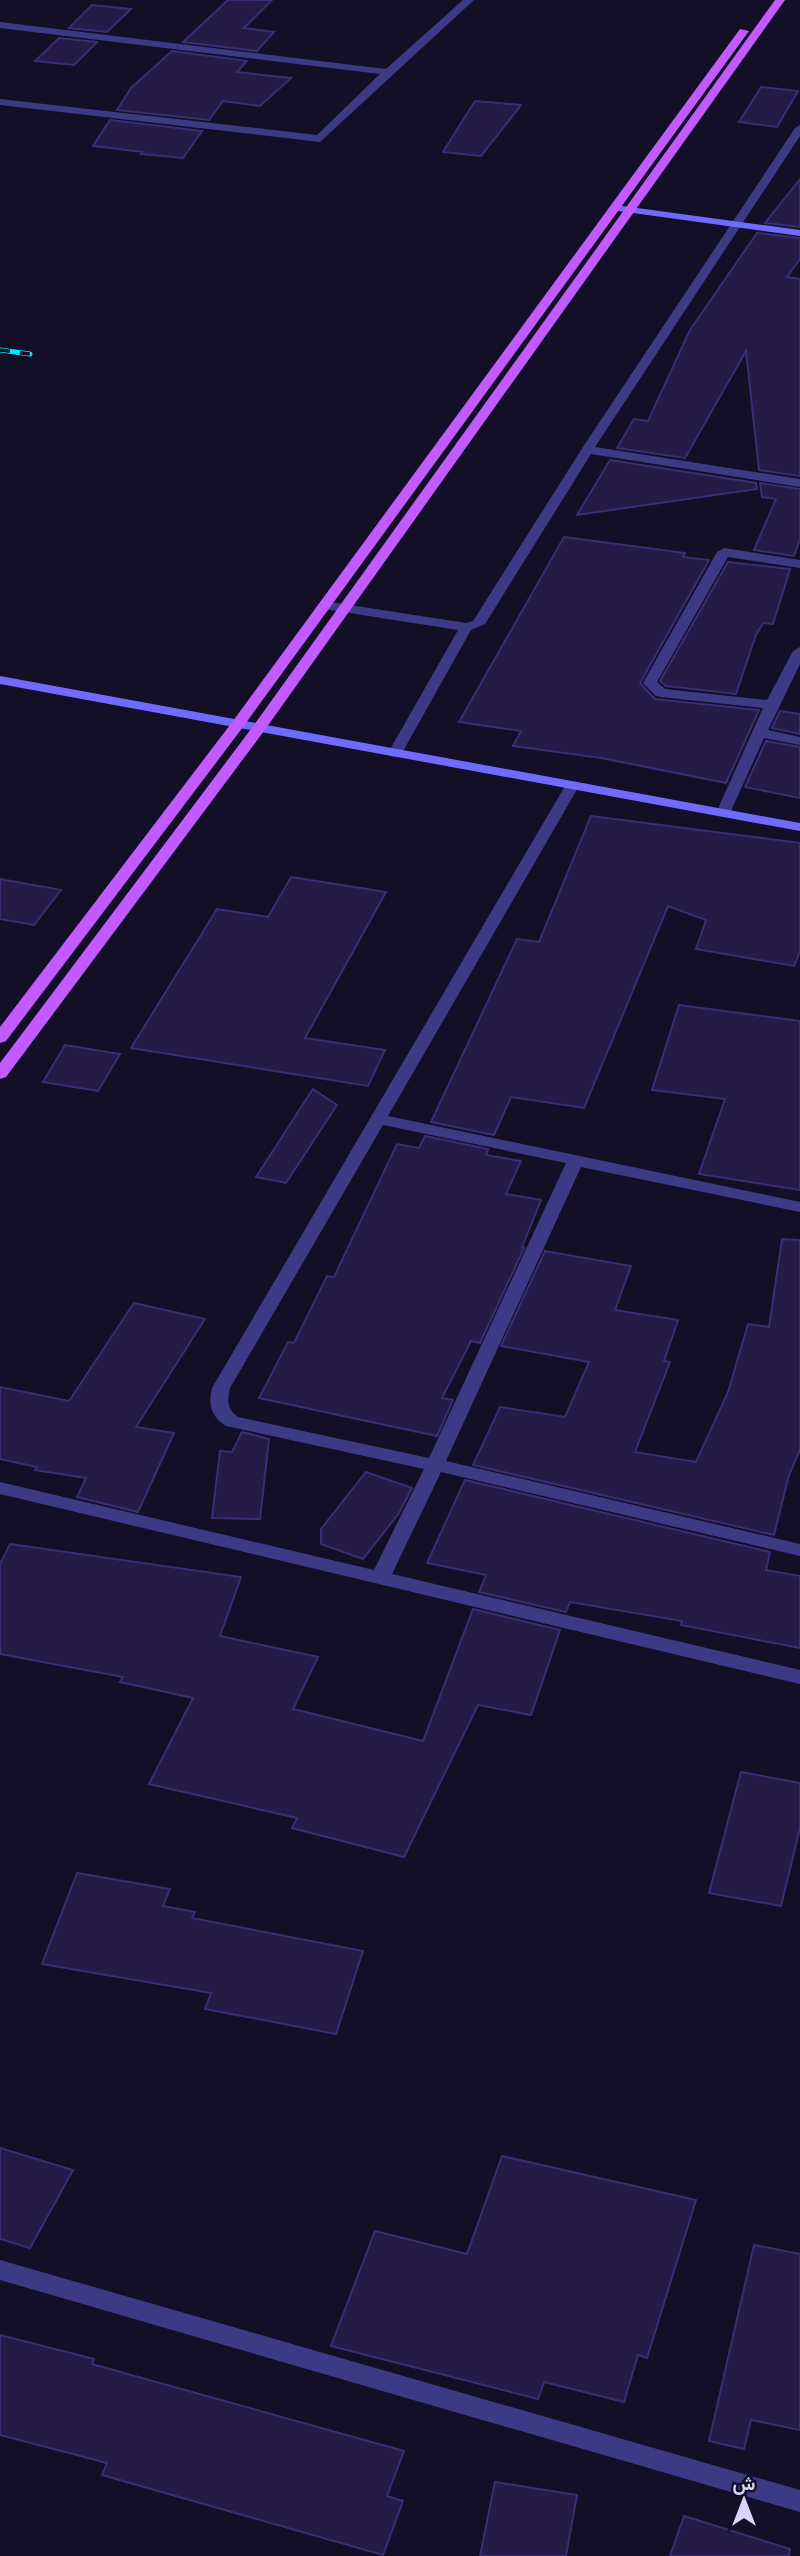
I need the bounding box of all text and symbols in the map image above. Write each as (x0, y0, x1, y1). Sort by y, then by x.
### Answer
north arrow (709, 2465, 779, 2535)
text: ش (733, 2473, 756, 2495)

